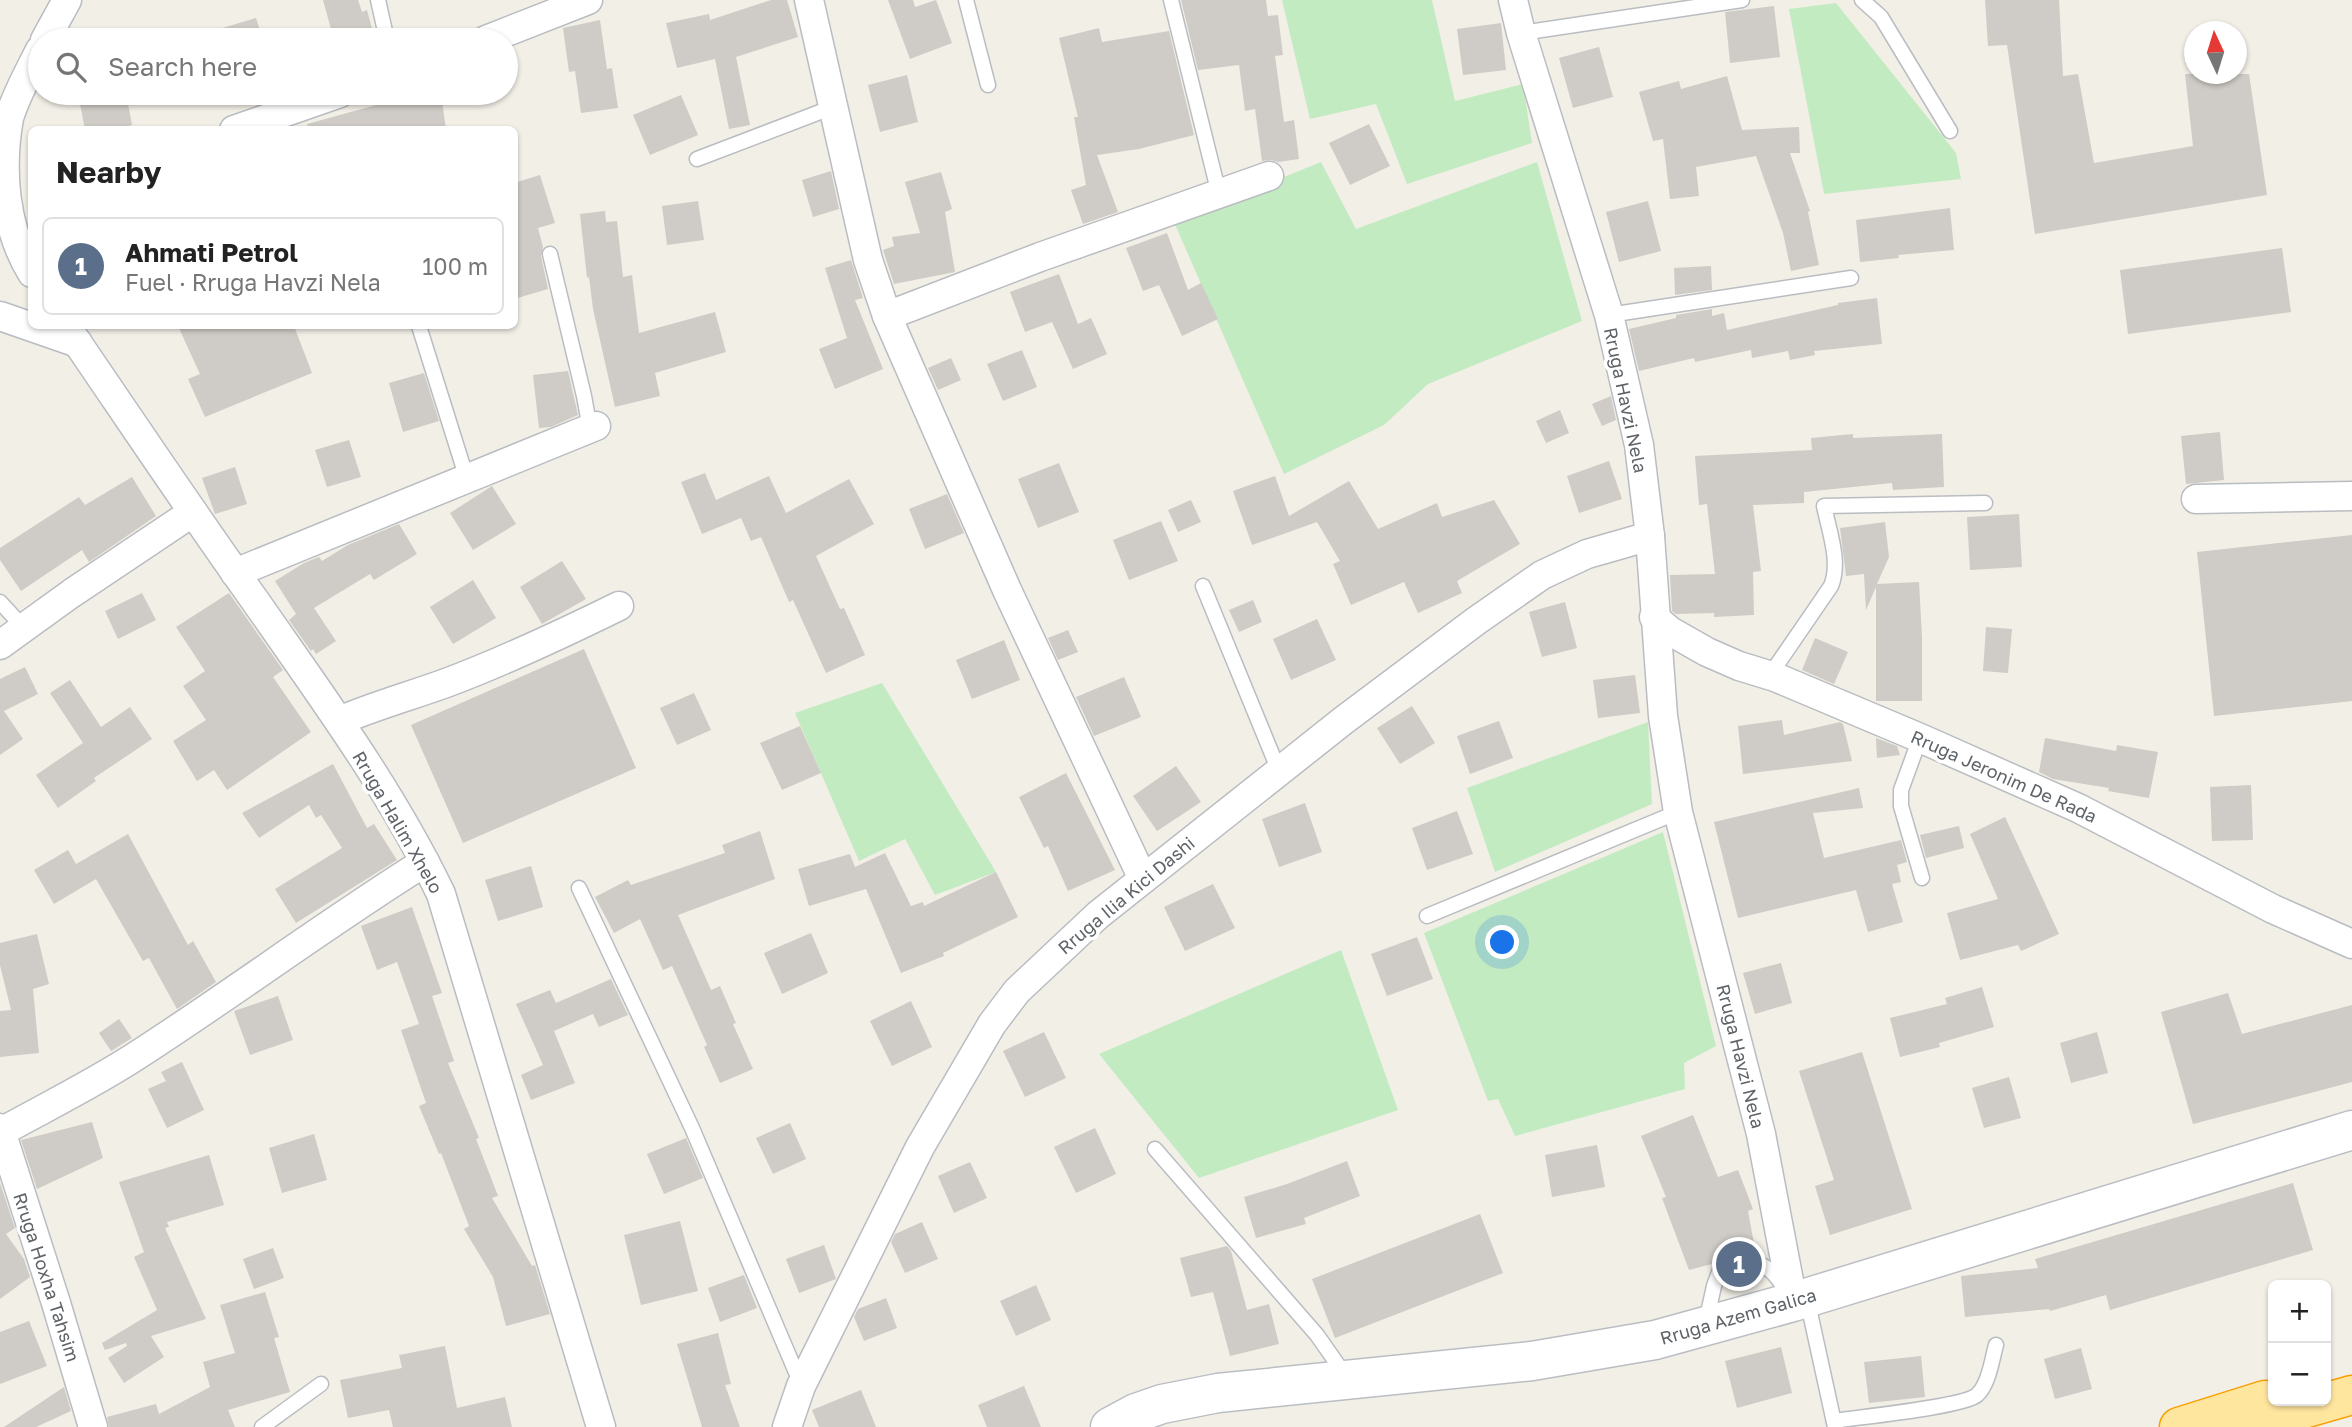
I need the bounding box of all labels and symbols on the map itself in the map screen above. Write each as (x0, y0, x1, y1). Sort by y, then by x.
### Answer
north arrow (2184, 21, 2247, 84)
street label: Rruga Havzi Nela (1600, 325, 1652, 475)
street label: Rruga Jeronim De Rada (1908, 725, 2100, 827)
street label: Rruga Halim Xhelo (348, 747, 448, 897)
street label: Rruga Ilia Kici Dashi (1053, 831, 1199, 959)
your location (1485, 925, 1519, 959)
street label: Rruga Havzi Nela (1712, 982, 1770, 1130)
street label: Rruga Hoxha Tahsim (9, 1190, 85, 1364)
pin: 1 (1716, 1238, 1762, 1290)
street label: Rruga Azem Galica (1657, 1283, 1819, 1349)

